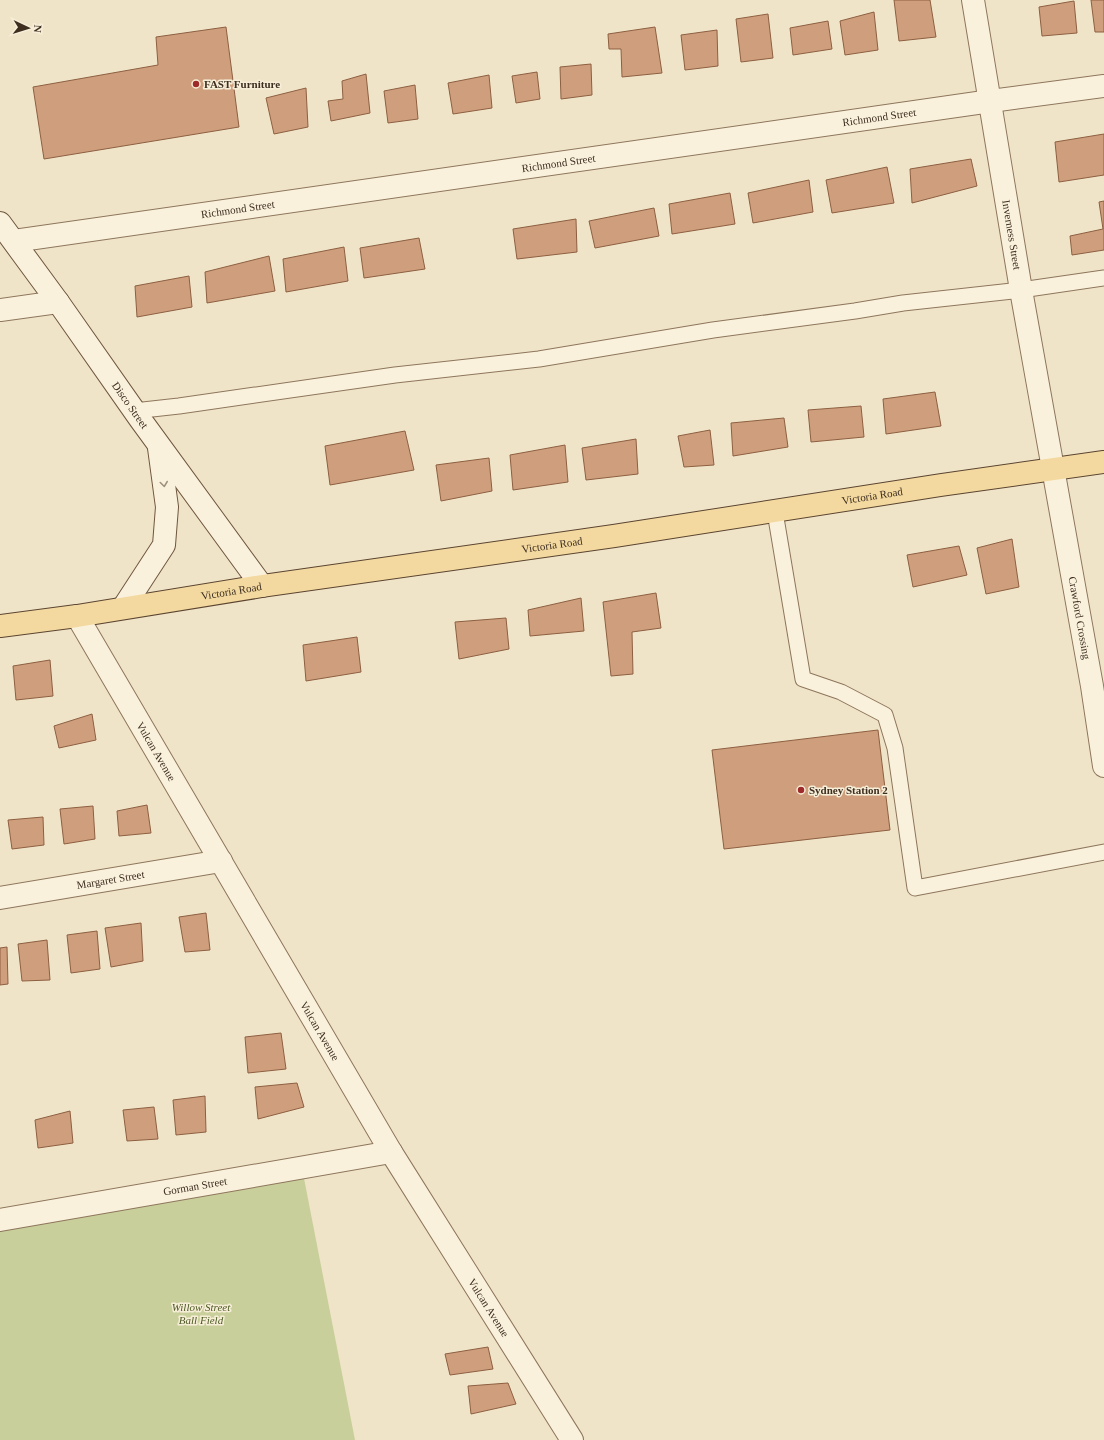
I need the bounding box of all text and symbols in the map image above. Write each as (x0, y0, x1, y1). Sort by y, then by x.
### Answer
north arrow (8, 8, 48, 48)
text: N (32, 24, 44, 33)
place label: FAST Furniture (204, 78, 280, 90)
marker: FAST Furniture (191, 79, 201, 89)
street label: Richmond Street (842, 106, 917, 128)
street label: Richmond Street (521, 152, 596, 174)
street label: Richmond Street (200, 198, 275, 220)
street label: Inverness Street (1000, 199, 1024, 271)
street label: Disco Street (110, 380, 151, 431)
one-way arrow (159, 481, 168, 487)
street label: Victoria Road (841, 485, 904, 506)
street label: Victoria Road (521, 534, 584, 555)
street label: Crawford Crossing (1066, 575, 1093, 661)
street label: Victoria Road (200, 580, 263, 602)
street label: Vulcan Avenue (134, 720, 178, 783)
place label: Sydney Station 2 (809, 784, 888, 796)
marker: Sydney Station 2 (796, 785, 806, 795)
street label: Margaret Street (76, 868, 145, 891)
street label: Vulcan Avenue (298, 999, 342, 1063)
street label: Gorman Street (162, 1175, 228, 1198)
street label: Vulcan Avenue (466, 1276, 512, 1339)
park label: Willow Street Ball Field (172, 1301, 231, 1326)

